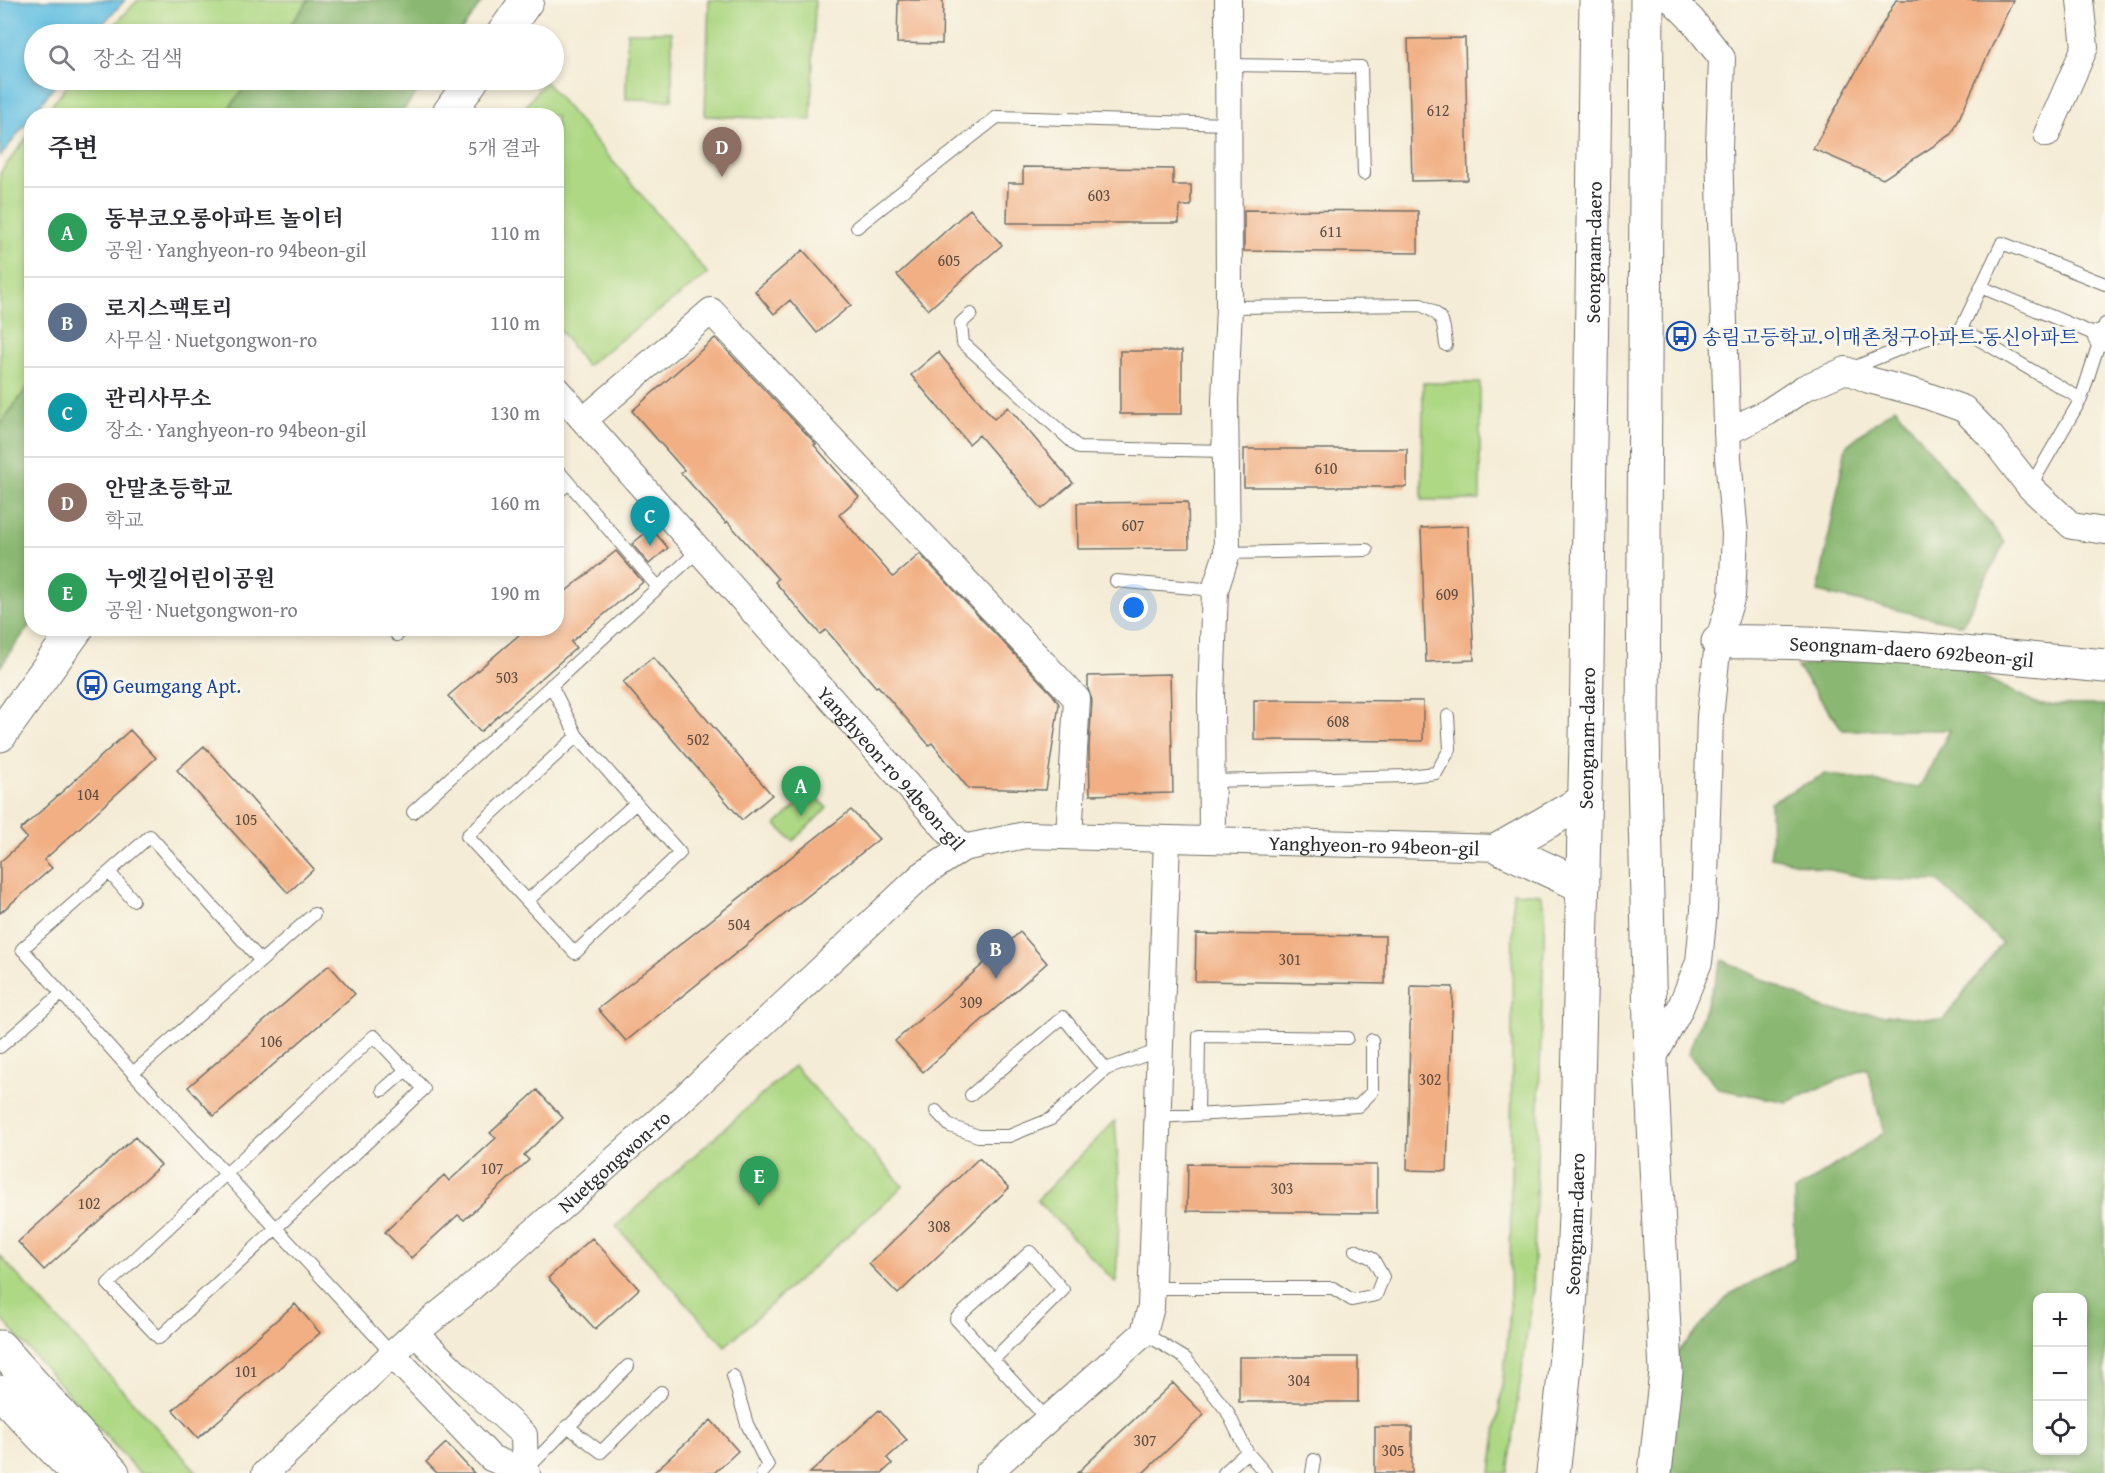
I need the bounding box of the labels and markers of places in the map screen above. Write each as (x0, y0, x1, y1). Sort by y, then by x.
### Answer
pin: D (702, 128, 742, 177)
bus stop icon: 송림고등학교.이매촌청구아파트.동신아파트 (1665, 320, 1697, 352)
place label: 송림고등학교.이매촌청구아파트.동신아파트 (1702, 322, 2079, 351)
pin: C (630, 496, 670, 546)
bus stop icon: Geumgang Apt. (76, 669, 108, 701)
place label: Geumgang Apt. (113, 671, 241, 700)
pin: A (782, 766, 820, 816)
pin: B (976, 930, 1016, 979)
pin: E (740, 1156, 778, 1206)

